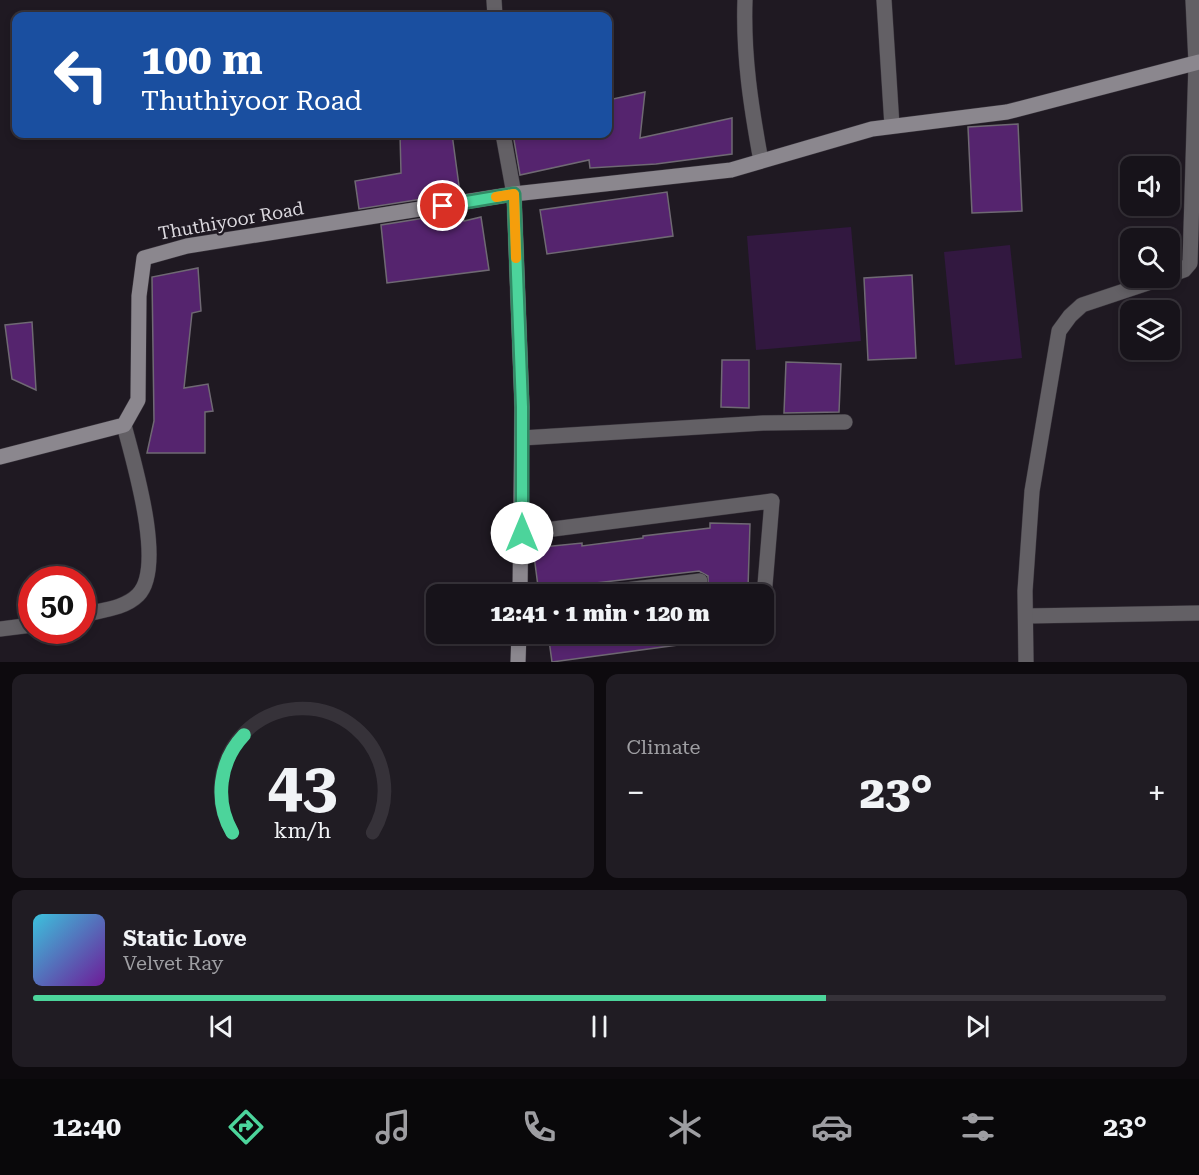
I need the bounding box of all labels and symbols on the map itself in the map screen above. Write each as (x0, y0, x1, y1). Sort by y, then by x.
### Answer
pin (417, 180, 468, 231)
street label: Thuthiyoor Road (157, 197, 306, 244)
position arrow (490, 501, 554, 565)
speed limit sign: 50 (18, 566, 96, 644)

